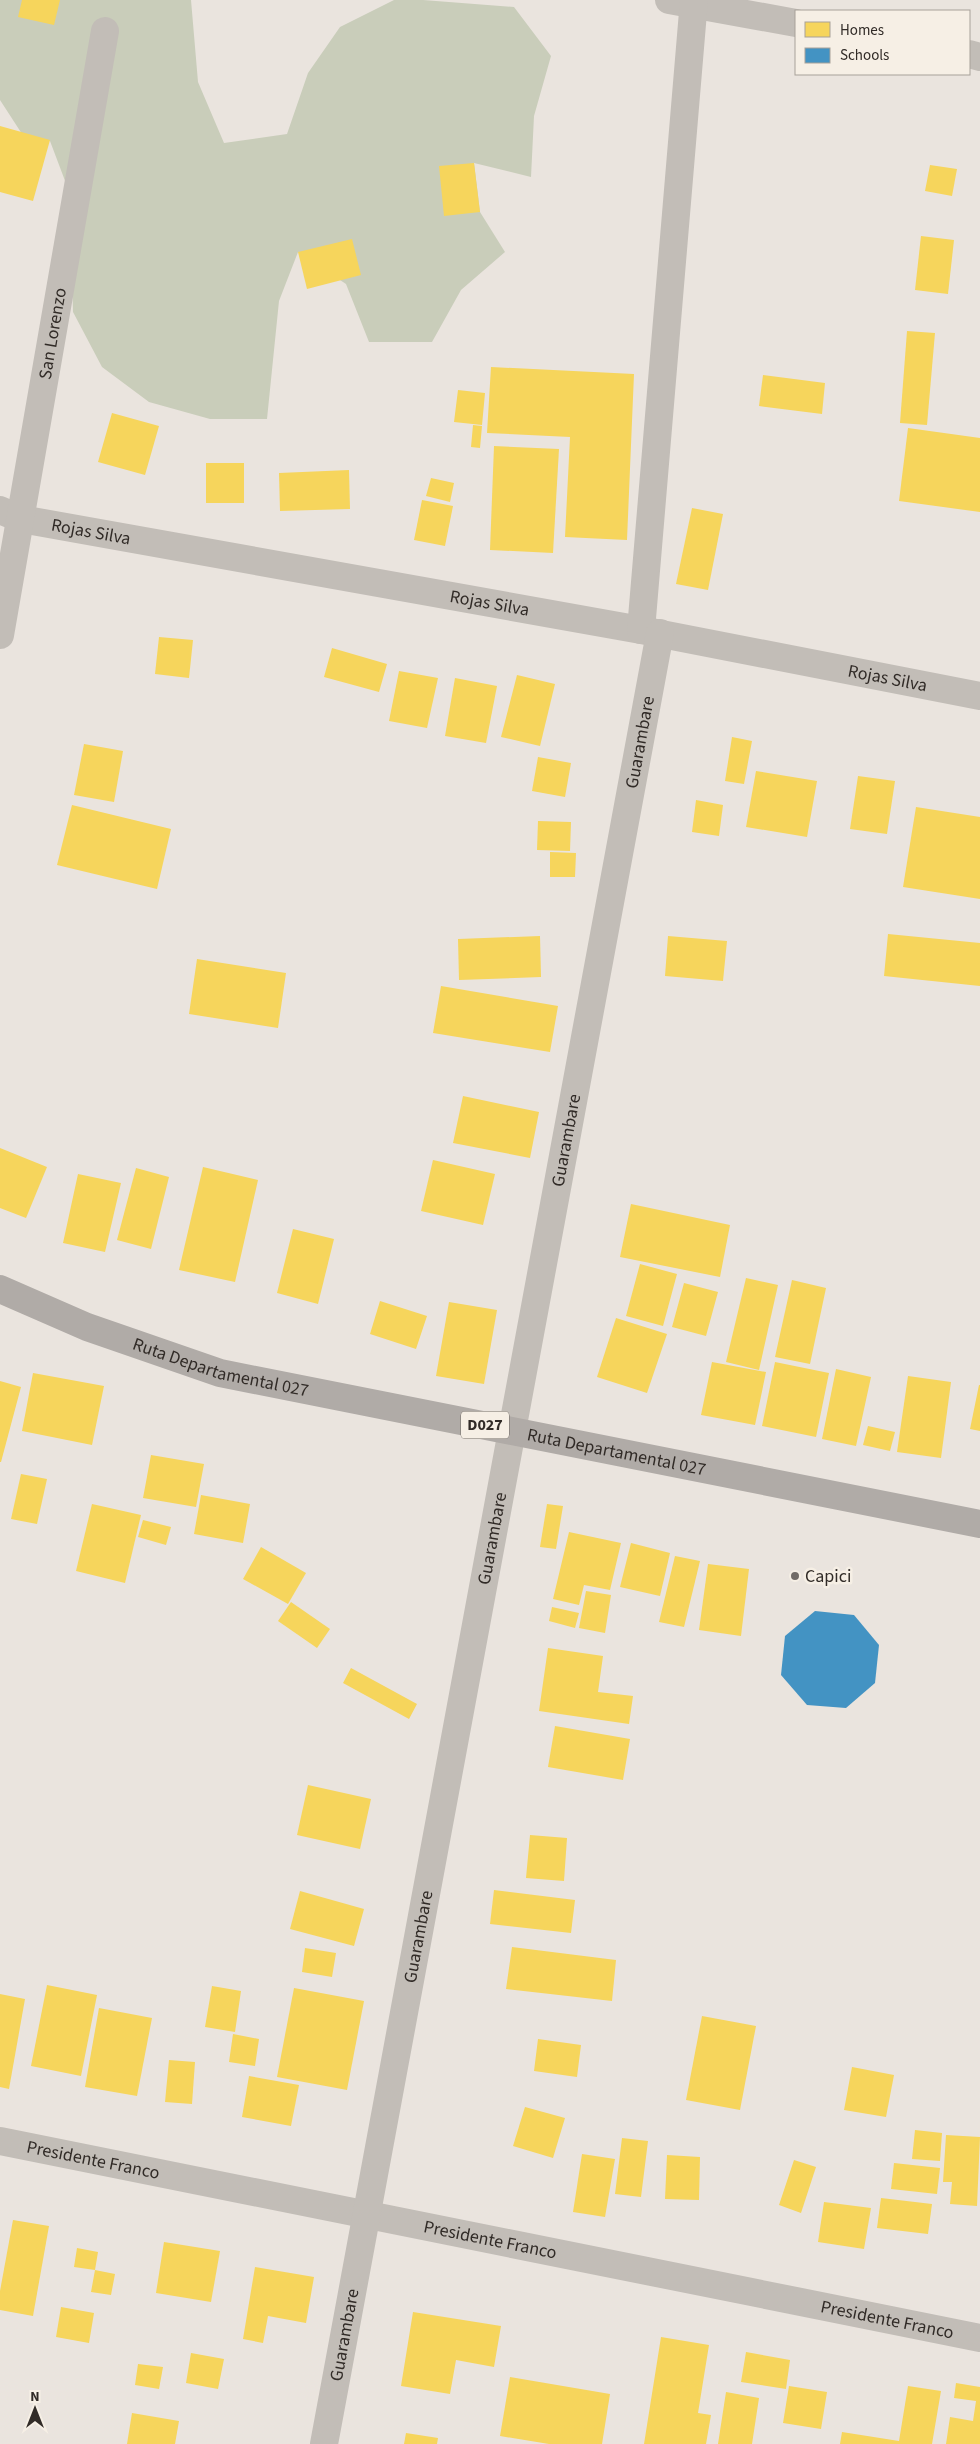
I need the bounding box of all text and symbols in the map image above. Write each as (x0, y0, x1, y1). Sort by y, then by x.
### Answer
legend (795, 10, 970, 75)
text: Homes (840, 20, 884, 41)
text: Schools (840, 45, 889, 66)
street label: San Lorenzo (32, 286, 73, 381)
street label: Rojas Silva (49, 512, 133, 551)
street label: Rojas Silva (448, 584, 531, 622)
street label: Rojas Silva (846, 658, 929, 698)
street label: Guarambare (619, 694, 661, 790)
street label: Guarambare (545, 1092, 587, 1189)
street label: Ruta Departamental 027 (129, 1331, 311, 1403)
road number: D027 (461, 1412, 509, 1438)
street label: Ruta Departamental 027 (525, 1422, 708, 1482)
street label: Guarambare (471, 1490, 513, 1587)
place label: Capici (805, 1564, 851, 1589)
marker: Capici (789, 1570, 801, 1582)
street label: Guarambare (397, 1888, 439, 1985)
street label: Presidente Franco (24, 2134, 162, 2185)
street label: Presidente Franco (421, 2214, 559, 2265)
street label: Guarambare (323, 2286, 365, 2383)
street label: Presidente Franco (818, 2294, 956, 2345)
north arrow (10, 2384, 60, 2434)
text: N (30, 2387, 40, 2407)

